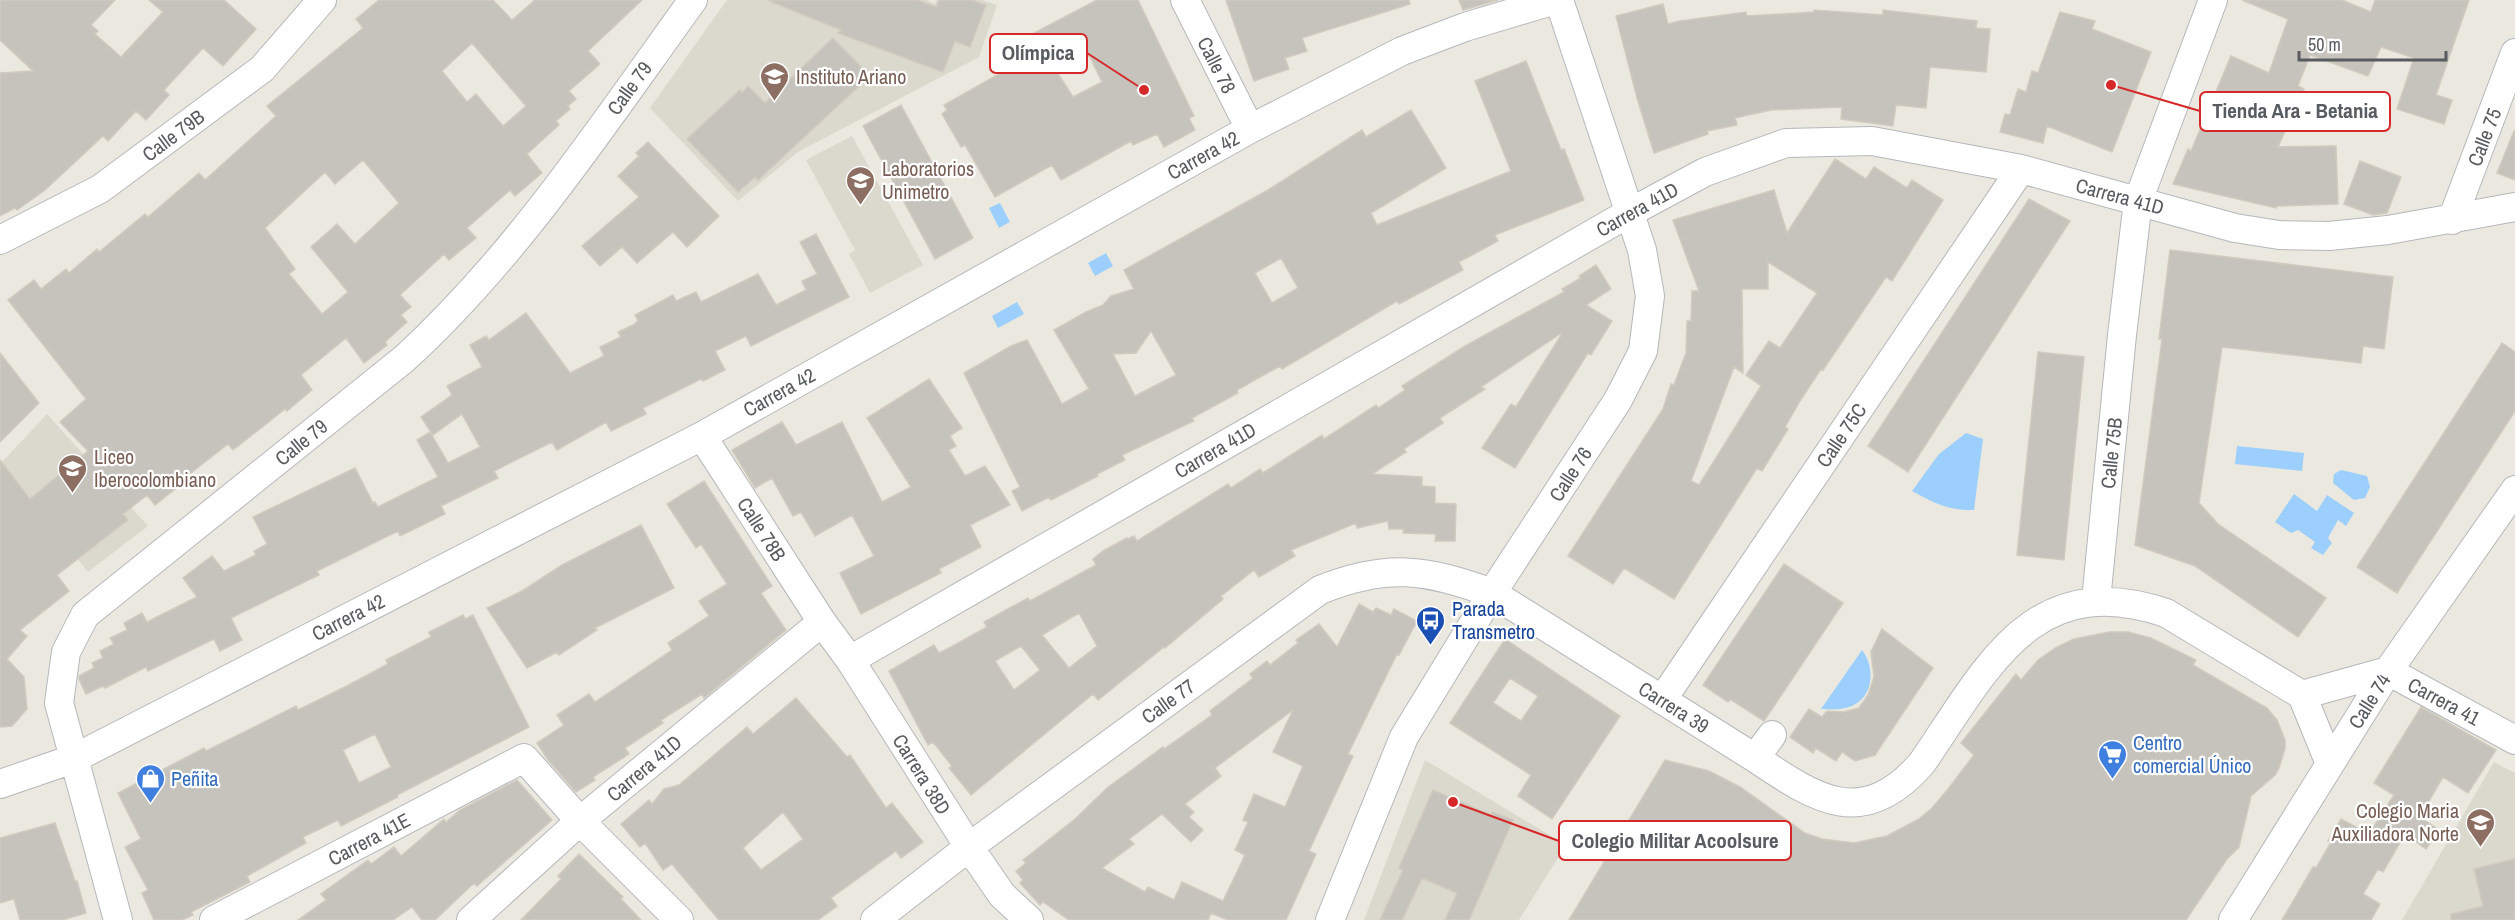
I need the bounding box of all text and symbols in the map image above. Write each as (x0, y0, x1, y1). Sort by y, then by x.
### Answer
scale bar (2299, 24, 2446, 62)
street label: Calle 78 (1191, 32, 1243, 98)
text: 50 m (2308, 32, 2341, 57)
callout: Olímpica (990, 34, 1087, 73)
text: Olímpica (1002, 38, 1075, 67)
street label: Calle 79 (600, 56, 658, 120)
school or university icon: Instituto Ariano (759, 60, 791, 102)
place label: Instituto Ariano (796, 63, 906, 90)
callout: Tienda Ara - Betania (2200, 92, 2390, 131)
text: Tienda Ara - Betania (2212, 96, 2378, 125)
street label: Calle 79B (136, 103, 210, 167)
street label: Calle 75 (2461, 104, 2507, 170)
street label: Carrera 42 (1162, 124, 1244, 186)
place label: Laboratorios Unimetro (882, 155, 974, 205)
school or university icon: Laboratorios Unimetro (845, 164, 877, 206)
street label: Carrera 41D (2073, 171, 2167, 221)
street label: Carrera 41D (1591, 175, 1683, 243)
street label: Carrera 42 (738, 361, 820, 423)
street label: Calle 75C (1810, 397, 1872, 472)
street label: Calle 79 (269, 413, 333, 471)
street label: Carrera 41D (1169, 416, 1261, 484)
street label: Calle 75B (2094, 416, 2128, 490)
street label: Calle 76 (1542, 441, 1598, 507)
place label: Liceo Iberocolombiano (94, 443, 216, 493)
school or university icon: Liceo Iberocolombiano (57, 452, 89, 494)
street label: Calle 78B (731, 492, 793, 566)
street label: Carrera 42 (307, 587, 389, 647)
place label: Parada Transmetro (1452, 595, 1535, 645)
bus stop icon: Parada Transmetro (1415, 604, 1447, 646)
street label: Calle 74 (2342, 668, 2396, 734)
street label: Carrera 41 (2403, 671, 2485, 731)
street label: Calle 77 (1136, 672, 1200, 730)
street label: Carrera 39 (1634, 675, 1714, 739)
street label: Carrera 41D (601, 729, 687, 807)
street label: Carrera 38D (887, 729, 957, 819)
place label: Centro comercial Único (2133, 729, 2251, 779)
supermarket icon: Centro comercial Único (2096, 738, 2128, 780)
shop icon: Peñita (134, 762, 166, 804)
place label: Peñita (171, 765, 218, 792)
place label: Colegio Maria Auxiliadora Norte (2330, 797, 2459, 847)
street label: Carrera 41E (323, 806, 415, 872)
school or university icon: Colegio Maria Auxiliadora Norte (2464, 806, 2496, 848)
callout: Colegio Militar Acoolsure (1559, 821, 1791, 860)
text: Colegio Militar Acoolsure (1571, 826, 1779, 855)

